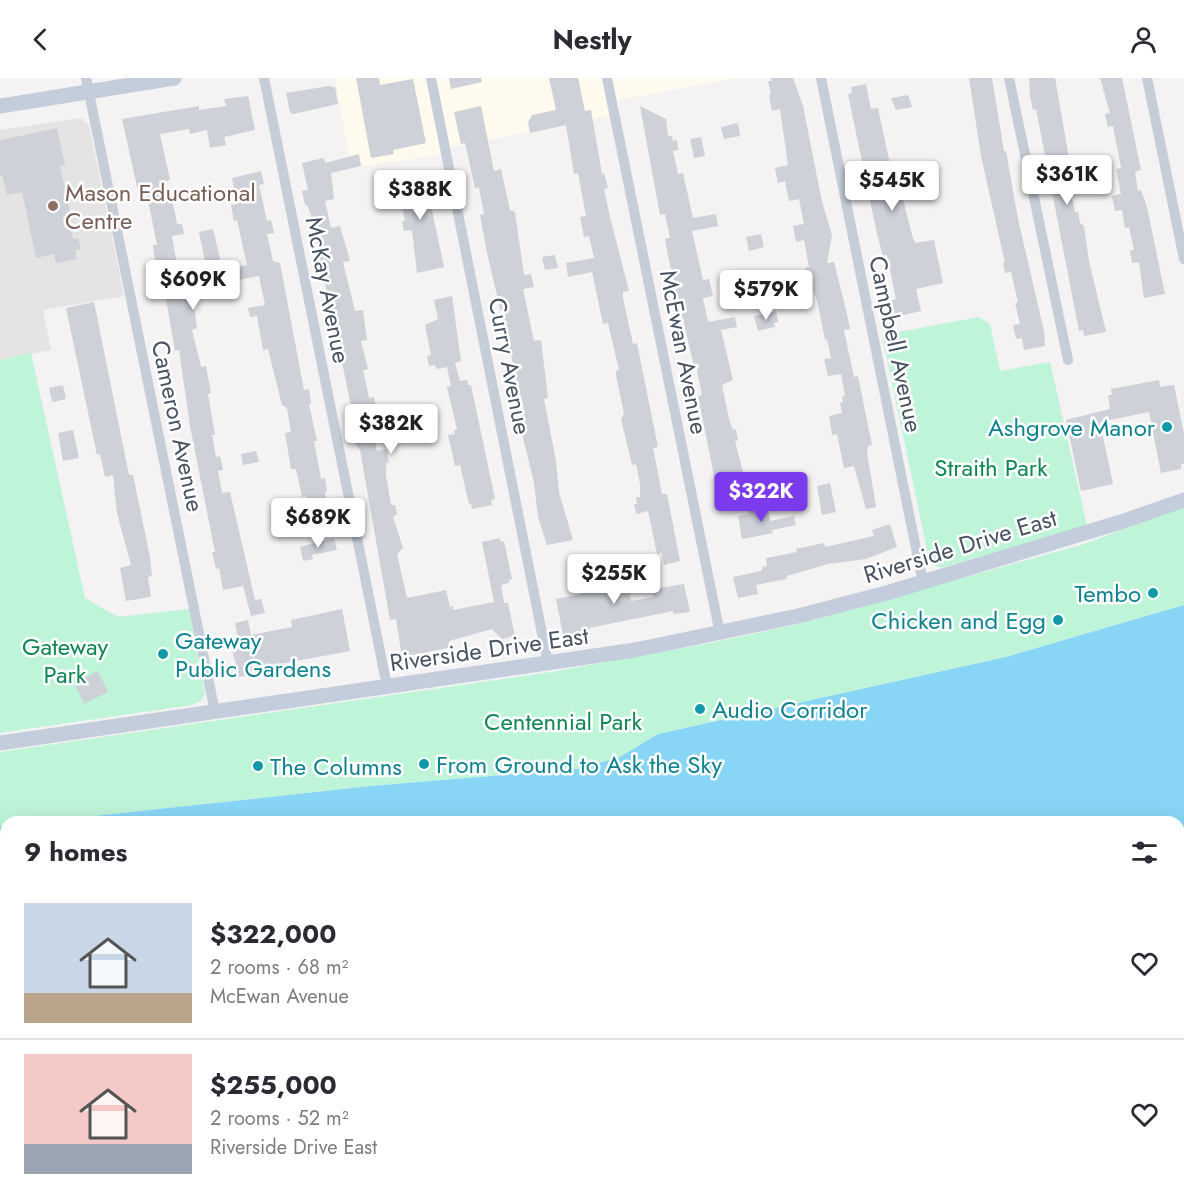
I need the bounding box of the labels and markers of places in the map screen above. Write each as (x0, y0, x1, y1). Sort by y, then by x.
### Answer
pin: $361K (1025, 155, 1109, 206)
pin: $545K (850, 161, 934, 212)
pin: $388K (378, 170, 462, 221)
place label: Mason Educational Centre (65, 175, 256, 238)
marker: Mason Educational Centre (46, 199, 60, 213)
pin: $609K (151, 260, 235, 311)
pin: $579K (724, 270, 808, 321)
pin: $382K (349, 404, 433, 455)
place label: Ashgrove Manor (988, 410, 1156, 445)
marker: Ashgrove Manor (1160, 420, 1174, 434)
pin: $322K (719, 472, 803, 523)
pin: $689K (276, 498, 360, 549)
pin: $255K (572, 554, 656, 605)
place label: Tembo (1074, 576, 1141, 611)
marker: Tembo (1146, 586, 1160, 600)
place label: Chicken and Egg (871, 603, 1046, 638)
marker: Chicken and Egg (1051, 613, 1065, 627)
place label: Gateway Public Gardens (175, 623, 331, 686)
marker: Gateway Public Gardens (156, 647, 170, 661)
place label: Audio Corridor (712, 692, 868, 727)
marker: Audio Corridor (693, 702, 707, 716)
place label: From Ground to Ask the Sky (436, 747, 722, 782)
place label: The Columns (270, 749, 402, 784)
marker: From Ground to Ask the Sky (417, 757, 431, 771)
marker: The Columns (251, 759, 265, 773)

